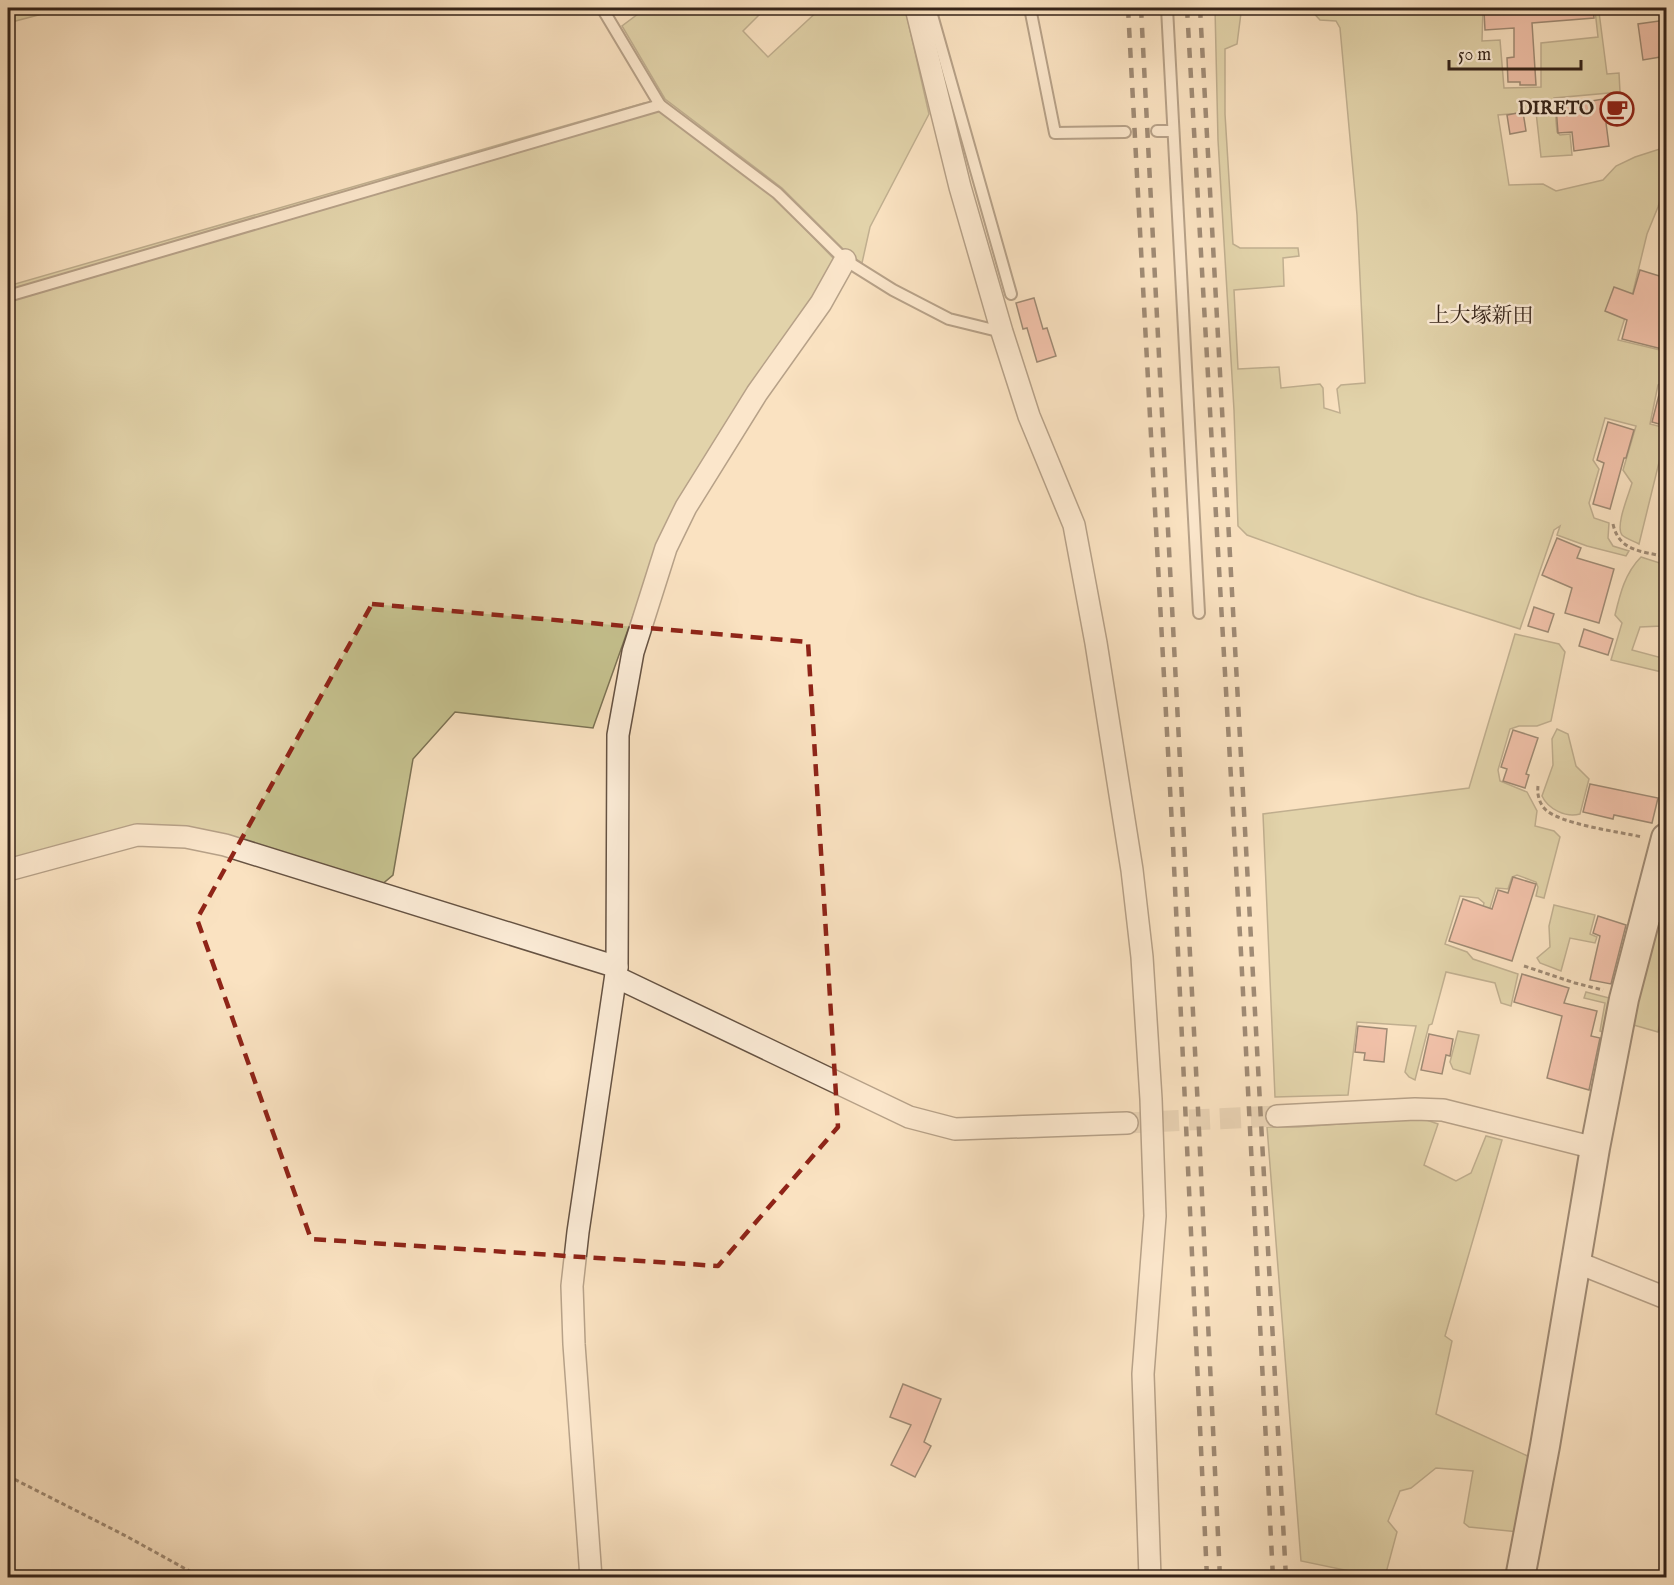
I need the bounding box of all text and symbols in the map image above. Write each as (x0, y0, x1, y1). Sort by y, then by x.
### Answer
scale bar (1449, 33, 1581, 71)
text: 50 m (1458, 44, 1491, 67)
cafe icon: DIRETO (1599, 91, 1635, 127)
place label: DIRETO (1518, 98, 1594, 121)
district label: 上大塚新田 (1429, 303, 1534, 330)

